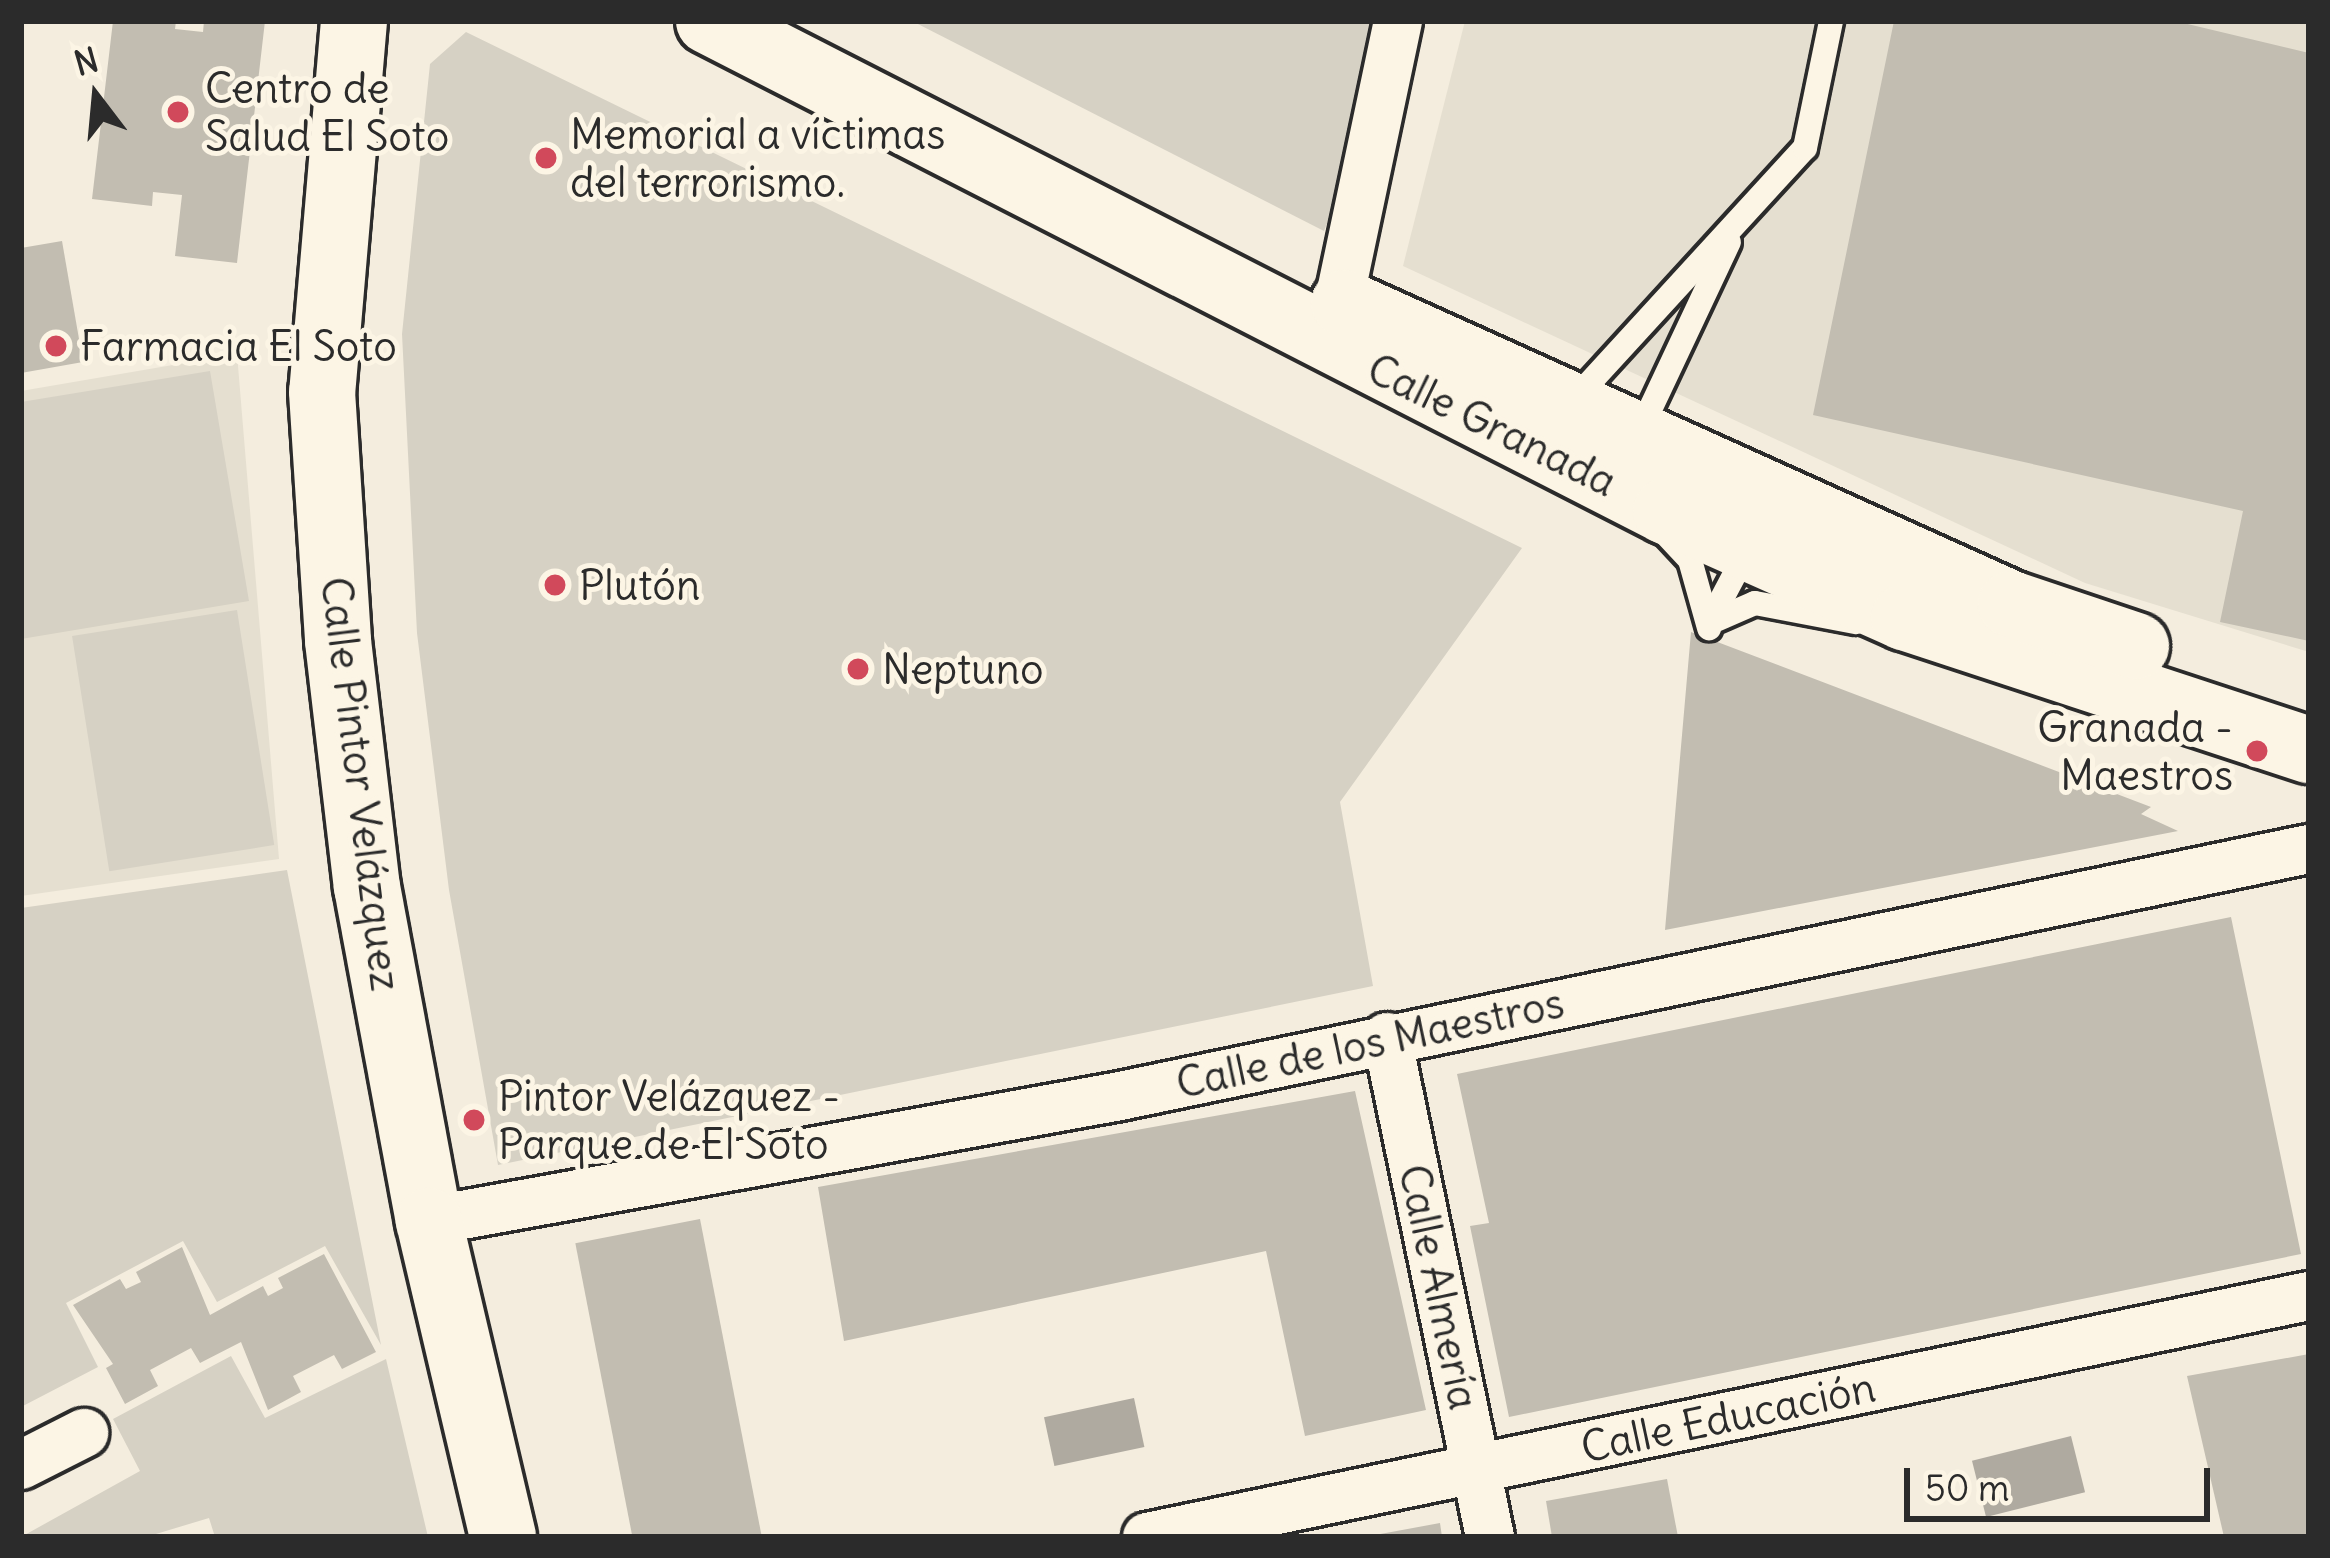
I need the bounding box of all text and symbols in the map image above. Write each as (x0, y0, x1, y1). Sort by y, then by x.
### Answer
north arrow (36, 36, 156, 156)
text: N (69, 38, 103, 85)
place label: Centro de Salud El Soto (205, 63, 449, 162)
marker: Centro de Salud El Soto (162, 96, 194, 128)
place label: Memorial a víctimas del terrorismo. (570, 109, 945, 207)
marker: Memorial a víctimas del terrorismo. (533, 145, 559, 171)
place label: Farmacia El Soto (80, 321, 397, 371)
marker: Farmacia El Soto (43, 333, 69, 359)
street label: Calle Granada (1359, 343, 1625, 507)
place label: Plutón (579, 560, 700, 610)
marker: Plutón (542, 572, 568, 598)
street label: Calle Pintor Velázquez (311, 574, 411, 994)
place label: Neptuno (882, 644, 1044, 694)
marker: Neptuno (845, 656, 871, 682)
place label: Granada - Maestros (2037, 702, 2233, 801)
marker: Granada - Maestros (2244, 738, 2270, 764)
street label: Calle de los Maestros (1172, 977, 1568, 1109)
place label: Pintor Velázquez - Parque de El Soto (498, 1071, 840, 1170)
marker: Pintor Velázquez - Parque de El Soto (461, 1107, 487, 1133)
street label: Calle Almería (1388, 1160, 1490, 1414)
street label: Calle Educación (1576, 1361, 1880, 1473)
scale bar (1910, 1444, 2216, 1518)
text: 50 m (1925, 1466, 2010, 1511)

